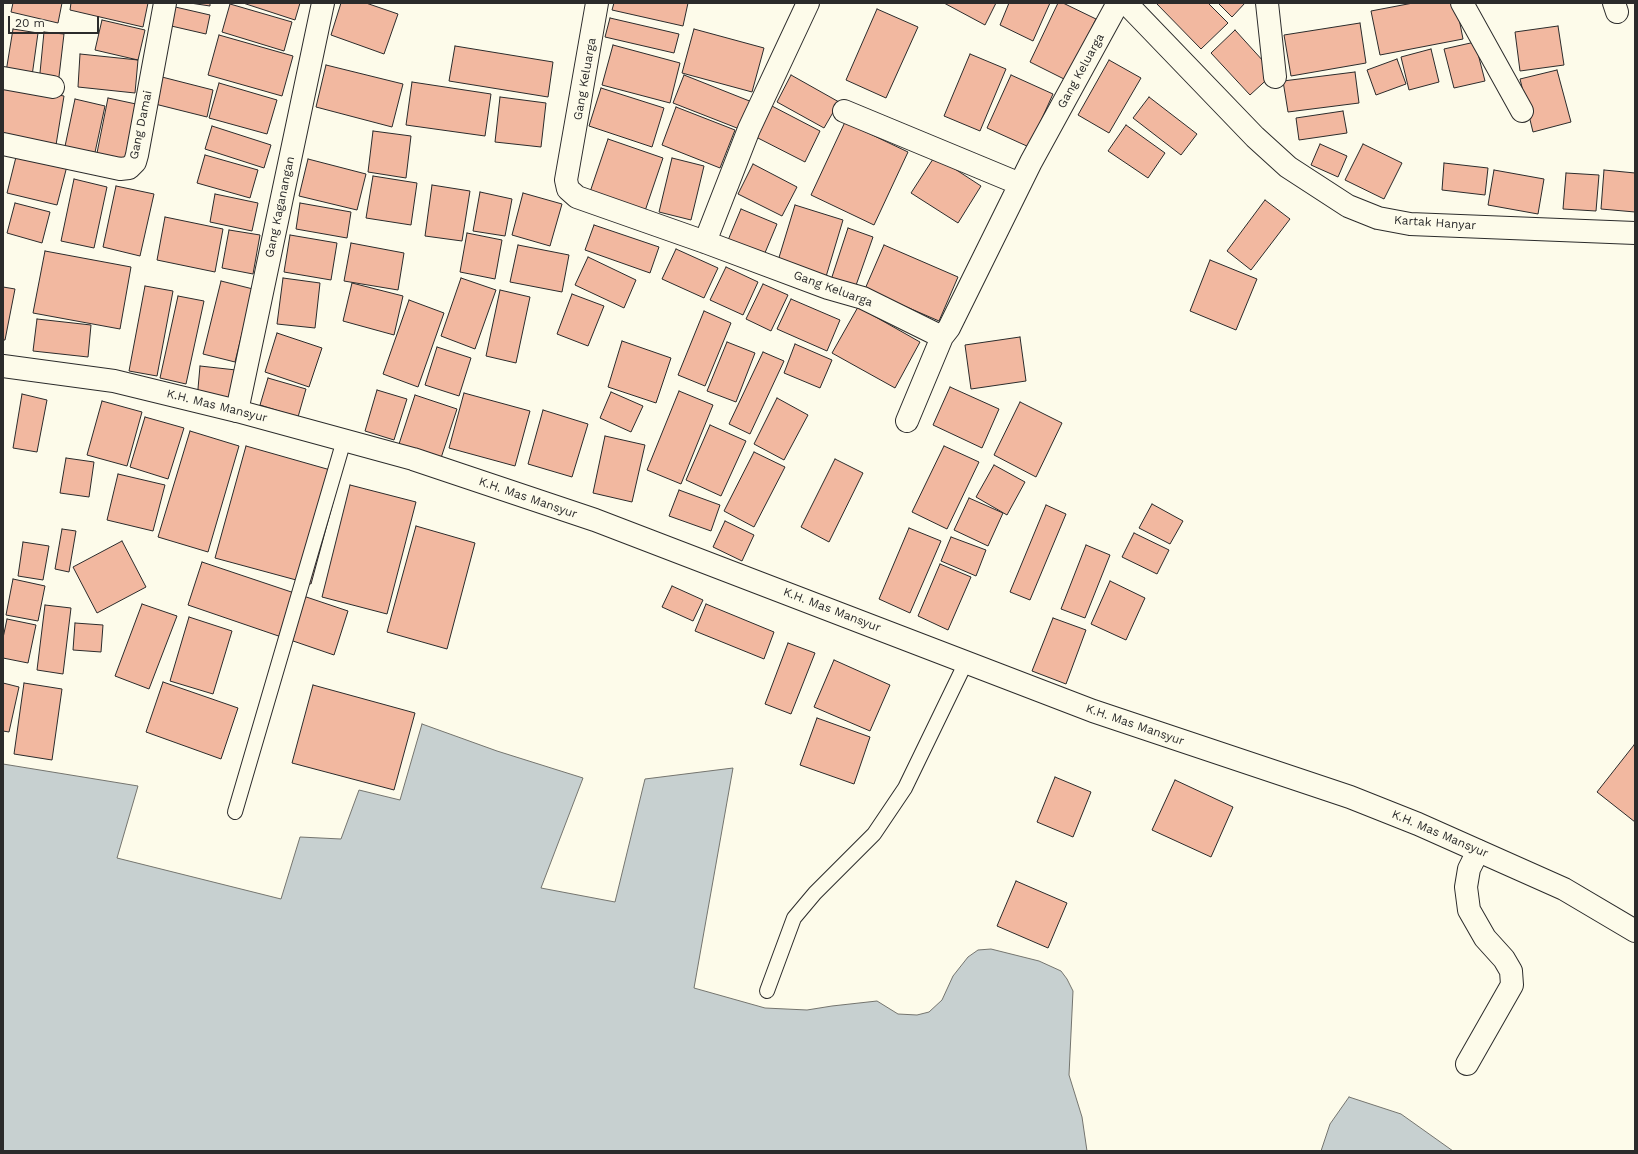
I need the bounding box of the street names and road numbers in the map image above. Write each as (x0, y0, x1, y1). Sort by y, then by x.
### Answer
street label: Gang Keluarga (1055, 31, 1107, 111)
street label: Gang Keluarga (571, 37, 599, 121)
street label: Gang Damai (127, 89, 155, 161)
street label: Gang Kaganangan (262, 155, 298, 259)
street label: Kartak Hanyar (1393, 213, 1477, 233)
street label: Gang Keluarga (791, 268, 875, 310)
street label: K.H. Mas Mansyur (165, 387, 269, 425)
street label: K.H. Mas Mansyur (477, 474, 579, 522)
street label: K.H. Mas Mansyur (781, 585, 883, 635)
street label: K.H. Mas Mansyur (1084, 701, 1186, 749)
street label: K.H. Mas Mansyur (1390, 807, 1490, 861)

